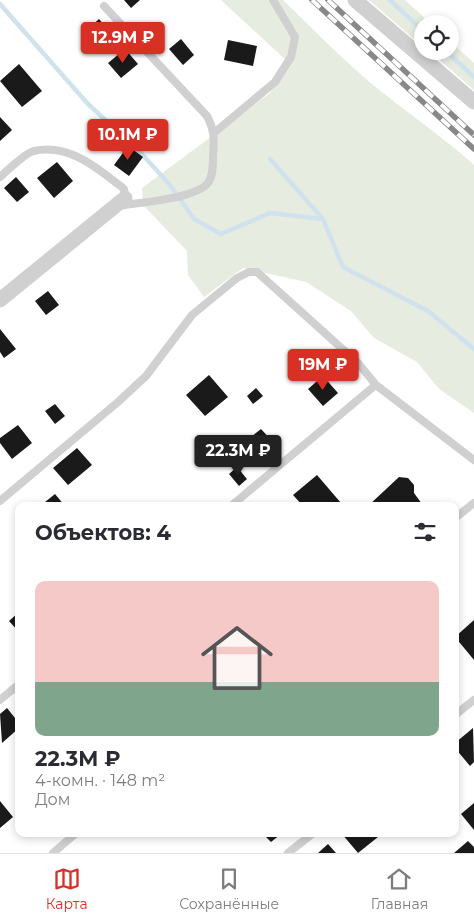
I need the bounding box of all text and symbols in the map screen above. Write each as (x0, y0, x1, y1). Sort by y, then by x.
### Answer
map controls (414, 15, 459, 60)
button: locate (414, 15, 459, 60)
pin: 12.9M ₽ (77, 22, 169, 64)
text: 12.9M ₽ (92, 28, 154, 47)
pin: 10.1M ₽ (82, 119, 174, 161)
text: 10.1M ₽ (98, 125, 158, 144)
pin: 19M ₽ (288, 348, 358, 391)
text: 19M ₽ (299, 355, 347, 374)
pin: 22.3M ₽ (192, 434, 284, 477)
text: 22.3M ₽ (205, 441, 271, 460)
icon: filters (411, 518, 439, 546)
text: Объектов: 4 (35, 520, 171, 545)
icon: home (192, 613, 282, 703)
text: 22.3M ₽ (35, 746, 120, 771)
text: 4-комн. · 148 m² (35, 771, 165, 790)
text: Дом (35, 790, 70, 809)
tab: Карта (46, 865, 88, 913)
tab: Сохранённые (179, 865, 279, 913)
tab: Главная (371, 865, 428, 913)

